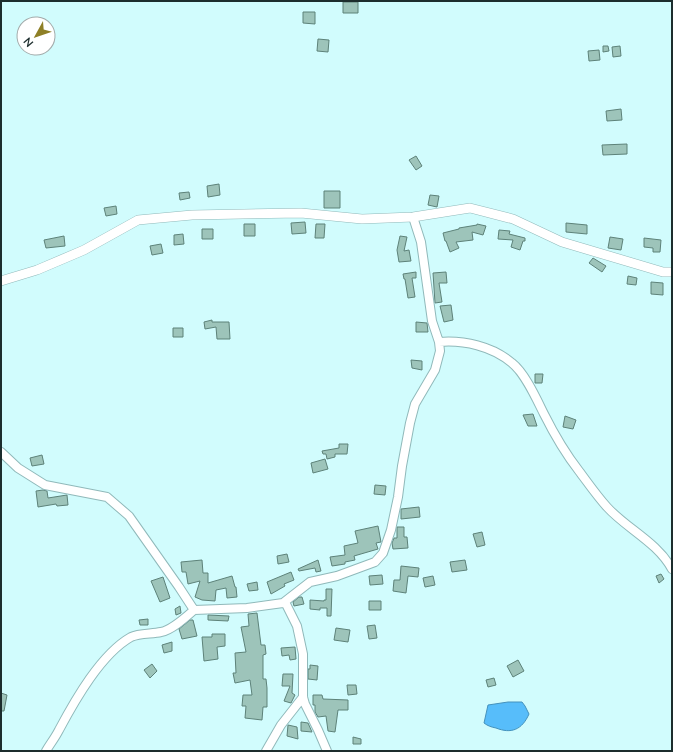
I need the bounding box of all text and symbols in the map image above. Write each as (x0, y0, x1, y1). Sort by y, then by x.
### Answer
north arrow (16, 16, 56, 56)
text: N (20, 35, 36, 50)

